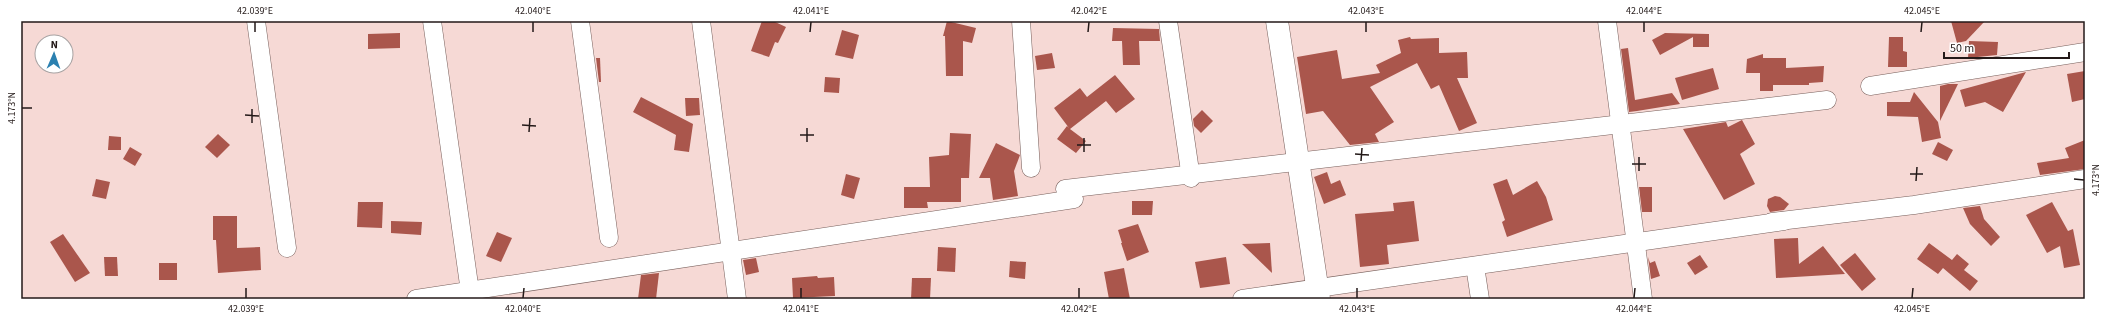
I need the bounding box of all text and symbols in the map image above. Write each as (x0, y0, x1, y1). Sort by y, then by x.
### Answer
text: 42.039°E (237, 4, 273, 18)
text: 42.040°E (515, 4, 551, 18)
text: 42.041°E (793, 4, 829, 18)
text: 42.042°E (1071, 4, 1107, 18)
text: 42.043°E (1348, 4, 1384, 18)
text: 42.044°E (1626, 4, 1662, 18)
text: 42.045°E (1904, 4, 1940, 18)
north arrow (34, 34, 74, 74)
scale bar (1944, 34, 2069, 60)
text: N (50, 37, 58, 52)
text: 50 m (1950, 40, 1974, 57)
text: 4.173°N (5, 92, 19, 124)
text: 4.173°N (2089, 164, 2103, 196)
text: 42.039°E (228, 302, 264, 316)
text: 42.040°E (505, 302, 541, 316)
text: 42.041°E (783, 302, 819, 316)
text: 42.042°E (1061, 302, 1097, 316)
text: 42.043°E (1339, 302, 1375, 316)
text: 42.044°E (1616, 302, 1652, 316)
text: 42.045°E (1894, 302, 1930, 316)

